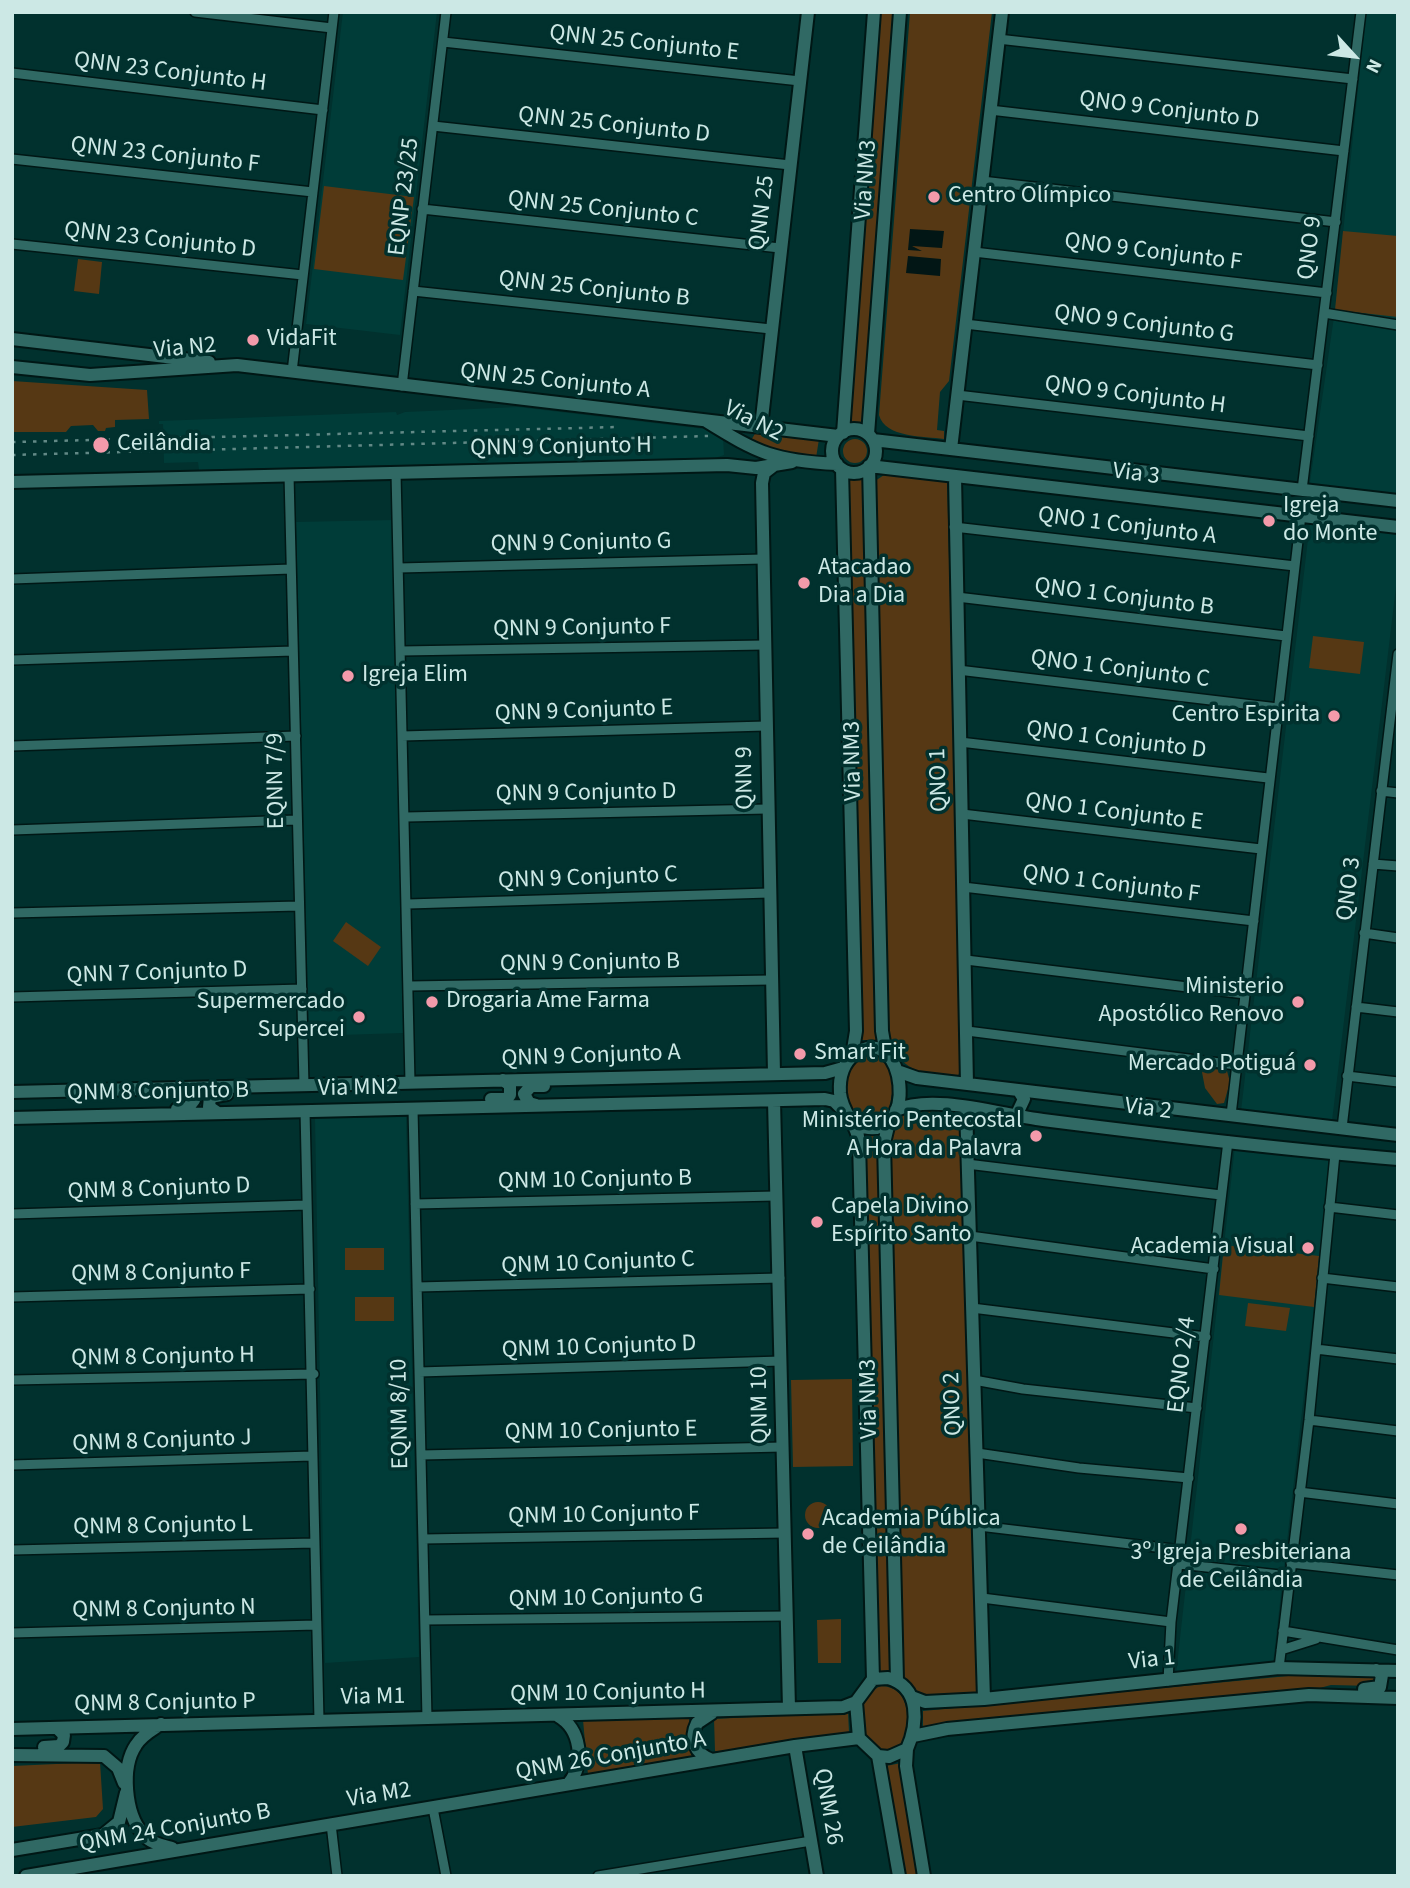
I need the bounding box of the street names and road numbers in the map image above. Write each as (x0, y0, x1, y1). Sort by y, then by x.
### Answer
street label: QNN 25 Conjunto E (548, 20, 740, 68)
street label: QNN 23 Conjunto H (72, 47, 268, 99)
street label: QNO 9 Conjunto D (1077, 86, 1261, 136)
street label: QNN 25 Conjunto D (517, 102, 711, 150)
street label: QNN 23 Conjunto F (69, 132, 261, 180)
street label: EQNP 23/25 (383, 136, 427, 258)
street label: Via NM3 (850, 139, 884, 221)
street label: QNN 25 (744, 174, 782, 252)
street label: QNN 25 Conjunto C (506, 186, 700, 234)
street label: QNO 9 (1293, 214, 1329, 282)
street label: QNN 23 Conjunto D (63, 217, 257, 265)
street label: QNO 9 Conjunto F (1063, 228, 1243, 278)
street label: QNN 25 Conjunto B (497, 266, 691, 314)
street label: QNO 9 Conjunto G (1052, 300, 1236, 350)
street label: Via N2 (153, 332, 217, 366)
street label: QNN 25 Conjunto A (459, 358, 651, 406)
street label: QNO 9 Conjunto H (1043, 371, 1227, 421)
street label: Via N2 (719, 395, 787, 449)
street label: QNN 9 Conjunto H (470, 432, 652, 464)
street label: Via 3 (1111, 458, 1161, 492)
street label: QNO 1 Conjunto A (1036, 502, 1218, 552)
street label: QNN 9 Conjunto G (490, 528, 672, 560)
street label: QNO 1 Conjunto B (1033, 573, 1215, 623)
street label: QNN 9 Conjunto F (493, 613, 671, 645)
street label: QNO 1 Conjunto C (1029, 645, 1211, 695)
street label: QNN 9 Conjunto E (494, 694, 674, 730)
street label: QNO 1 Conjunto D (1024, 716, 1208, 766)
street label: Via NM3 (839, 721, 869, 801)
street label: EQNN 7/9 (262, 732, 292, 830)
street label: QNN 9 (731, 746, 761, 810)
street label: QNO 1 (924, 747, 956, 813)
street label: QNN 9 Conjunto D (495, 778, 677, 810)
street label: QNO 1 Conjunto E (1023, 788, 1205, 838)
street label: QNO 3 (1332, 855, 1368, 923)
street label: QNO 1 Conjunto F (1021, 860, 1201, 910)
street label: QNN 9 Conjunto C (498, 861, 678, 897)
street label: QNN 9 Conjunto B (500, 948, 680, 980)
street label: QNN 7 Conjunto D (66, 956, 248, 992)
street label: QNN 9 Conjunto A (501, 1039, 681, 1075)
street label: Via MN2 (318, 1074, 398, 1104)
street label: QNM 8 Conjunto B (67, 1077, 249, 1109)
street label: Via 2 (1123, 1093, 1173, 1127)
street label: QNM 10 Conjunto B (498, 1165, 692, 1197)
street label: QNM 8 Conjunto D (67, 1172, 251, 1208)
street label: QNM 10 Conjunto C (501, 1246, 695, 1282)
street label: QNM 8 Conjunto F (71, 1258, 251, 1290)
street label: EQNO 2/4 (1163, 1315, 1203, 1415)
street label: QNM 10 Conjunto D (501, 1330, 697, 1366)
street label: QNM 8 Conjunto H (71, 1342, 255, 1374)
street label: EQNM 8/10 (386, 1358, 416, 1470)
street label: Via NM3 (855, 1359, 885, 1439)
street label: QNM 10 (746, 1366, 776, 1444)
street label: QNO 2 (938, 1371, 970, 1437)
street label: QNM 10 Conjunto E (504, 1416, 698, 1448)
street label: QNM 8 Conjunto J (72, 1424, 252, 1460)
street label: QNM 10 Conjunto F (508, 1500, 700, 1532)
street label: QNM 8 Conjunto L (73, 1511, 253, 1543)
street label: QNM 10 Conjunto G (508, 1583, 704, 1615)
street label: QNM 8 Conjunto N (72, 1594, 256, 1626)
street label: Via 1 (1127, 1644, 1177, 1678)
street label: QNM 10 Conjunto H (510, 1678, 706, 1710)
street label: Via M1 (340, 1683, 406, 1713)
street label: QNM 8 Conjunto P (74, 1688, 256, 1720)
street label: QNM 26 Conjunto A (513, 1726, 709, 1788)
street label: QNM 26 (806, 1766, 848, 1848)
street label: Via M2 (345, 1777, 413, 1815)
street label: QNM 24 Conjunto B (77, 1798, 273, 1860)

